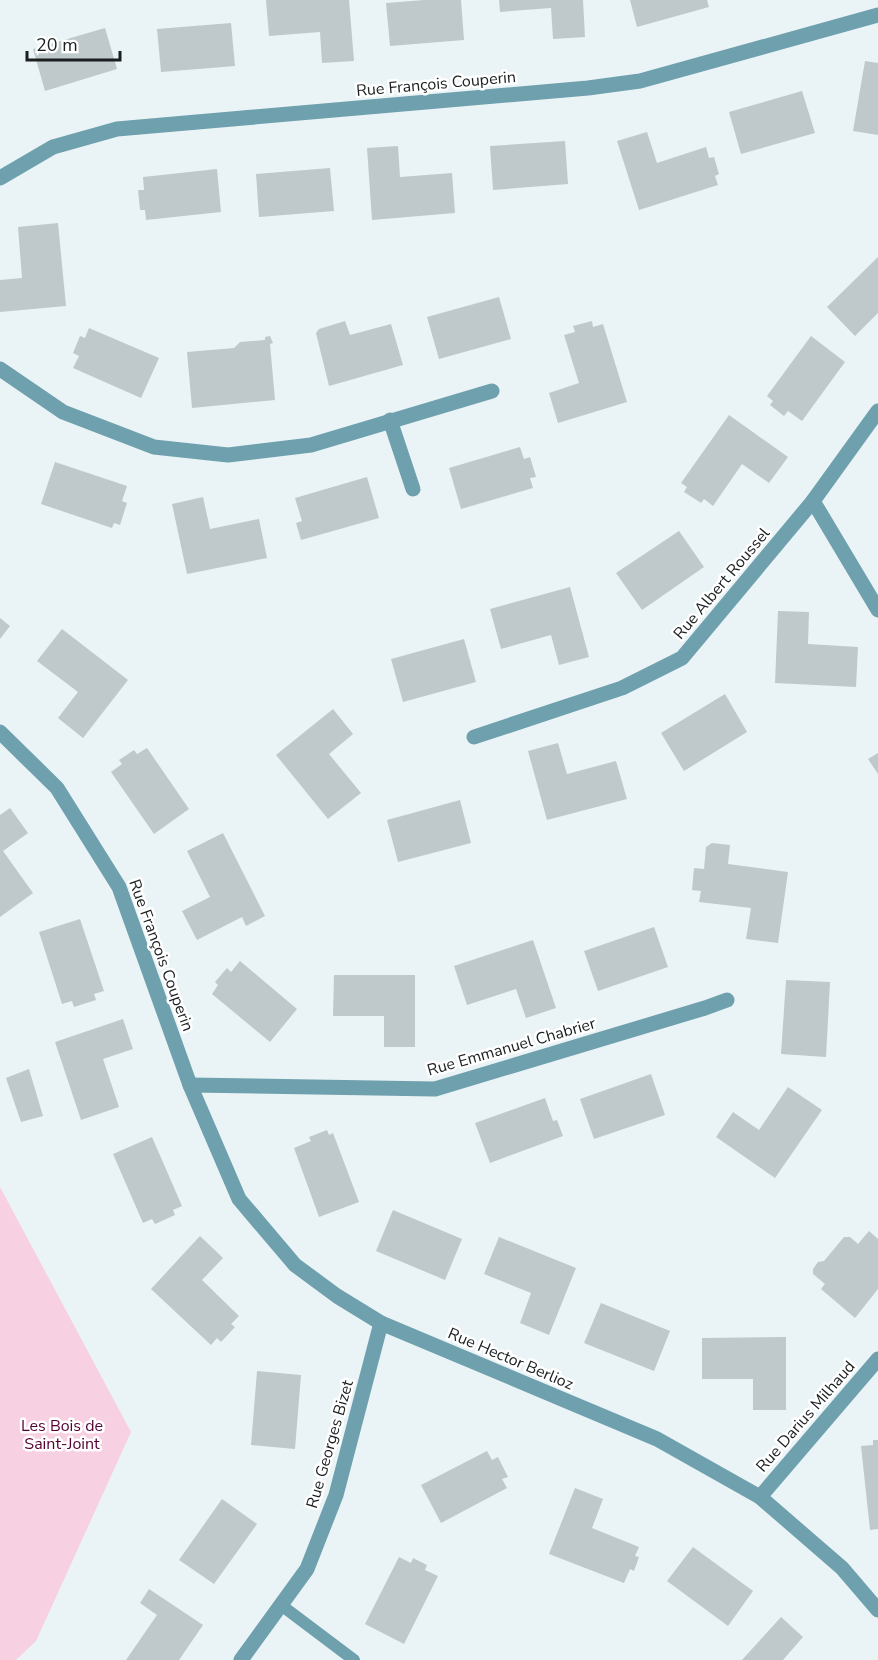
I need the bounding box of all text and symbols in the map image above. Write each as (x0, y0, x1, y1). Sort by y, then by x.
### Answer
scale bar (27, 24, 120, 62)
text: 20 m (36, 33, 78, 57)
street label: Rue François Couperin (355, 66, 517, 102)
street label: Rue Albert Roussel (669, 523, 775, 644)
street label: Rue François Couperin (123, 876, 199, 1034)
street label: Rue Emmanuel Chabrier (424, 1012, 598, 1082)
street label: Rue Hector Berlioz (444, 1323, 577, 1395)
street label: Rue Darius Milhaud (751, 1356, 860, 1477)
street label: Rue Georges Bizet (301, 1377, 359, 1511)
park label: Les Bois de Saint-Joint (21, 1415, 103, 1455)

